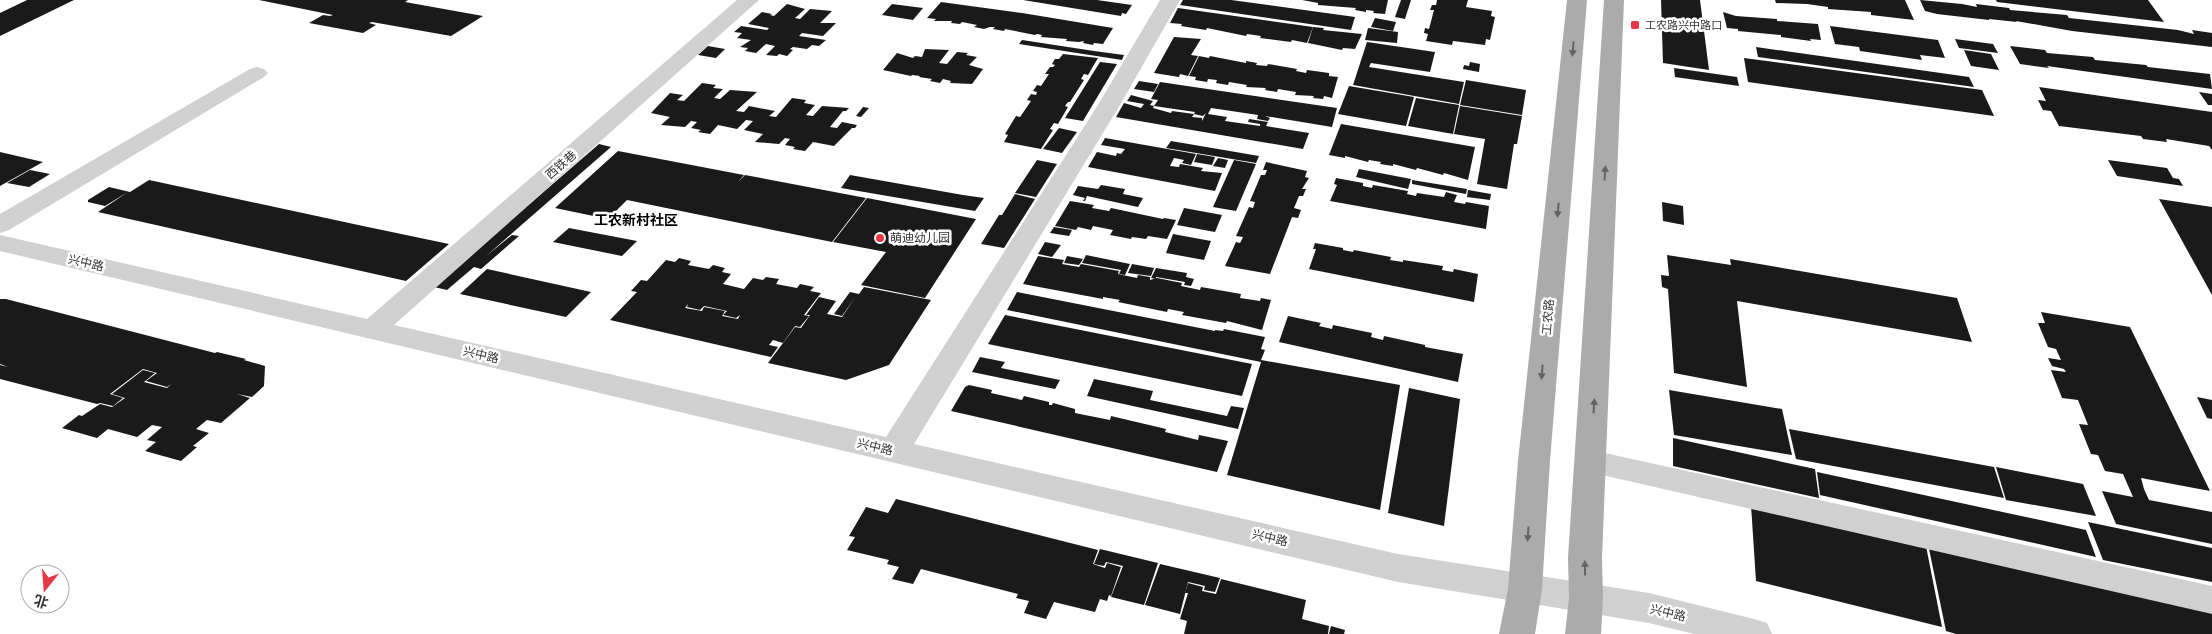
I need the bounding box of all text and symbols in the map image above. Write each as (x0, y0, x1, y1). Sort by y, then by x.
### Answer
marker: 工农路兴中路口 (1629, 19, 1641, 31)
place label: 工农路兴中路口 (1645, 19, 1722, 32)
one-way arrow (1569, 41, 1577, 57)
street label: 西铁巷 (543, 148, 579, 182)
one-way arrow (1602, 165, 1610, 181)
one-way arrow (1553, 203, 1561, 219)
district label: 工农新村社区 (594, 212, 678, 229)
place label: 萌迪幼儿园 (890, 231, 950, 245)
marker: 萌迪幼儿园 (874, 232, 886, 244)
street label: 兴中路 (67, 252, 105, 274)
street label: 工农路 (1539, 298, 1557, 336)
street label: 兴中路 (462, 344, 500, 366)
one-way arrow (1538, 364, 1546, 380)
one-way arrow (1590, 397, 1598, 413)
street label: 兴中路 (856, 436, 894, 458)
one-way arrow (1524, 526, 1532, 542)
street label: 兴中路 (1251, 527, 1289, 549)
one-way arrow (1581, 560, 1589, 576)
north arrow (20, 564, 70, 614)
text: 北 (32, 591, 51, 611)
street label: 兴中路 (1649, 602, 1687, 624)

